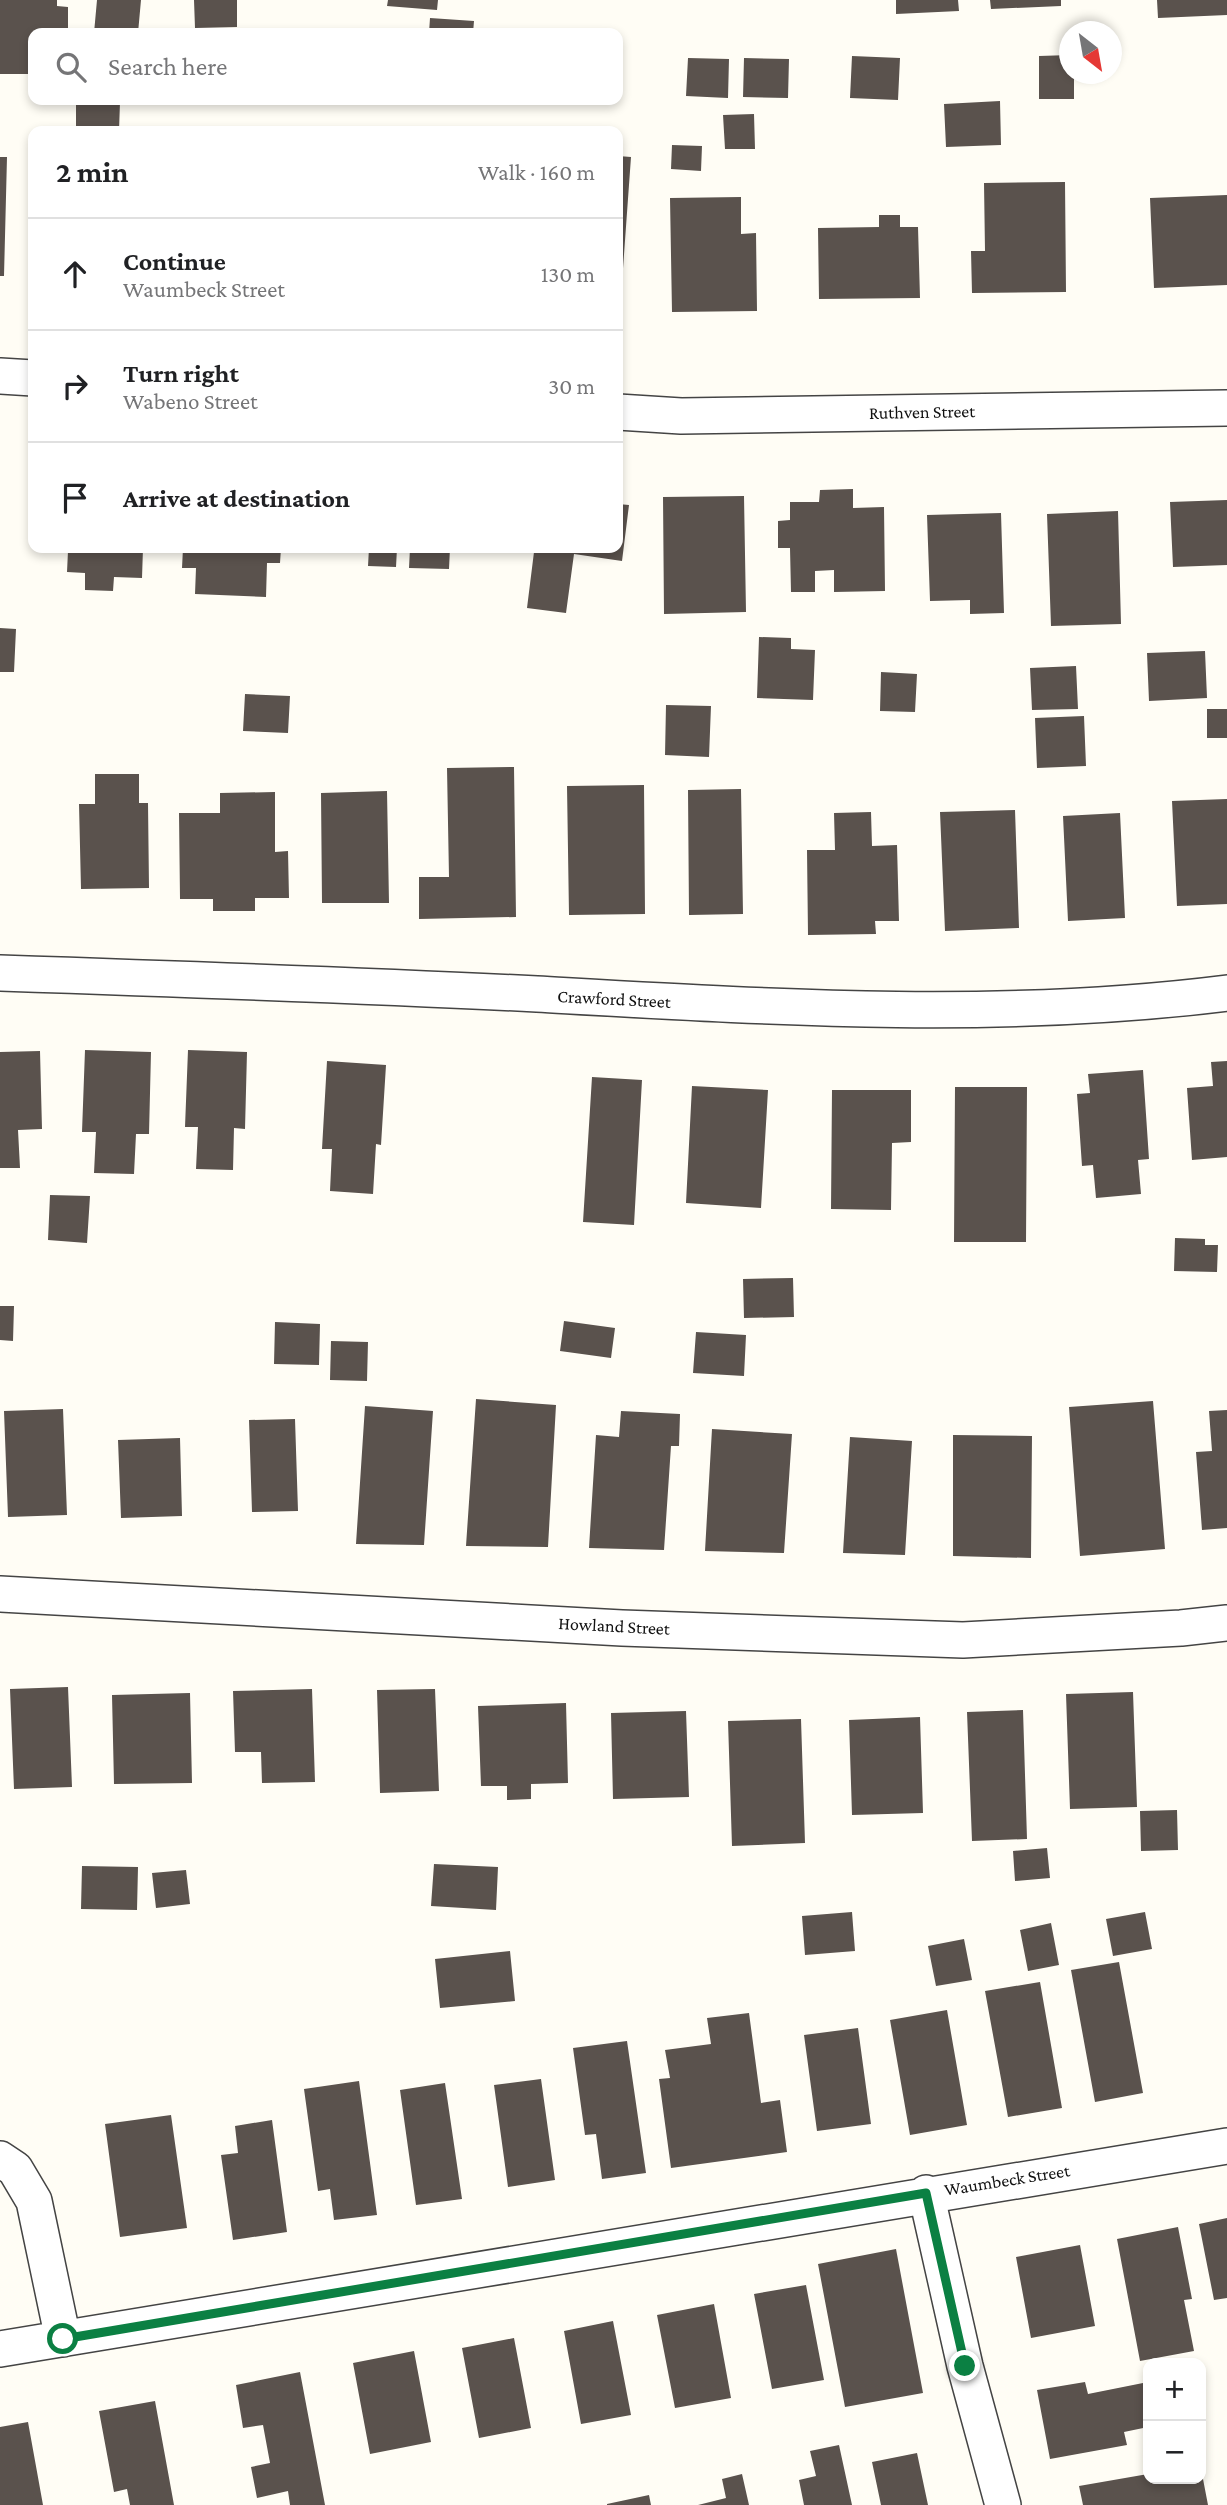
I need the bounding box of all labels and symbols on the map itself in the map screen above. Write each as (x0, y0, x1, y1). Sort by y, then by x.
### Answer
north arrow (1059, 21, 1122, 84)
street label: Ruthven Street (869, 401, 976, 423)
street label: Crawford Street (557, 986, 672, 1012)
street label: Howland Street (558, 1613, 671, 1639)
street label: Waumbeck Street (943, 2160, 1072, 2200)
route start (47, 2323, 78, 2354)
route end (949, 2350, 980, 2381)

